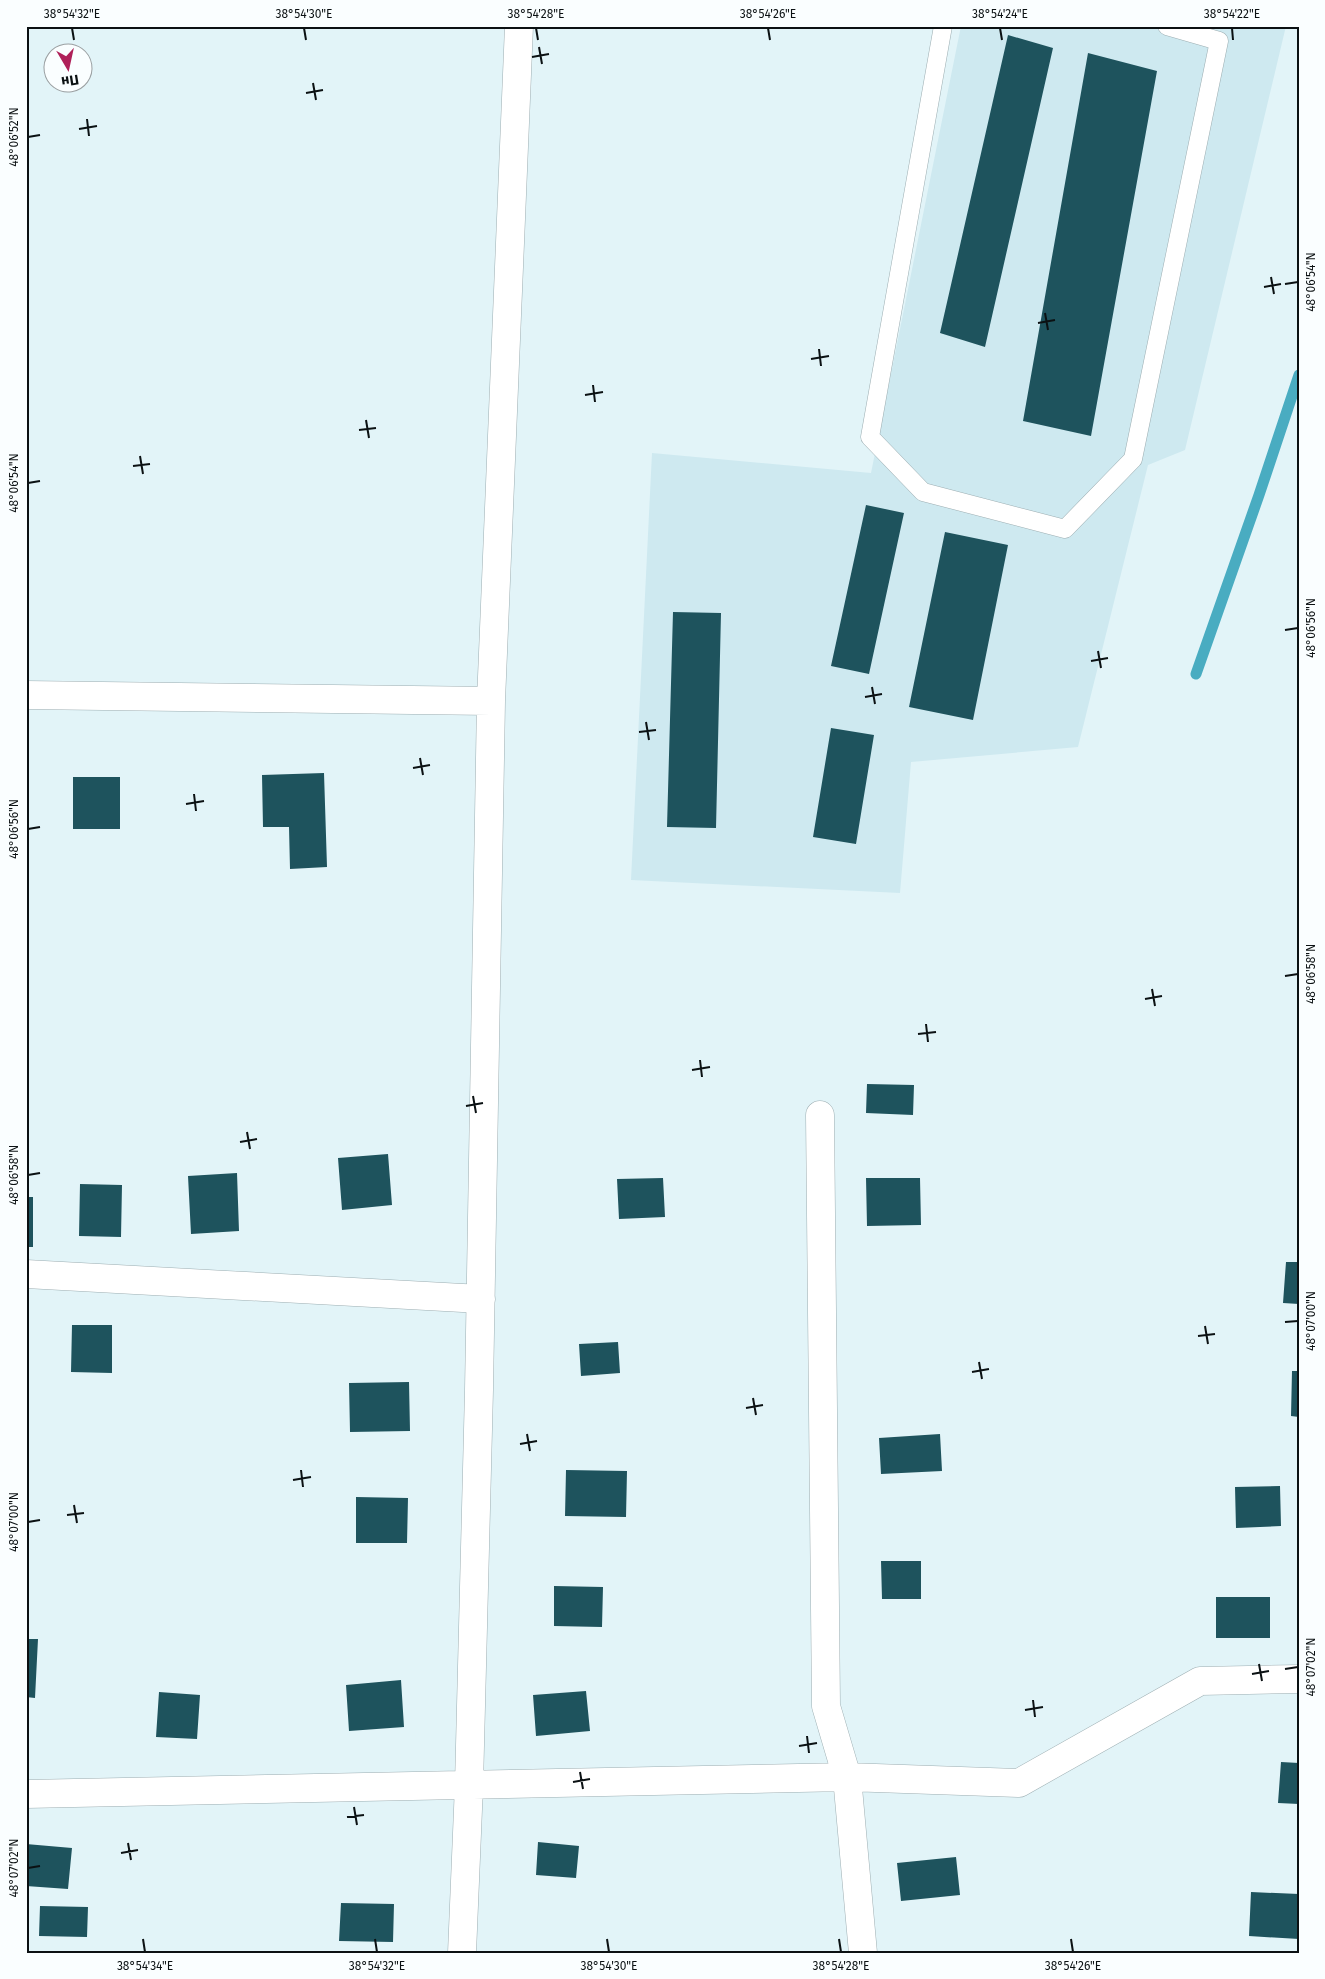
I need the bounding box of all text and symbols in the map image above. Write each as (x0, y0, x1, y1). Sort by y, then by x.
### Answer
text: 38°54'32"E (44, 7, 100, 21)
text: 38°54'30"E (275, 7, 333, 21)
text: 38°54'28"E (508, 7, 564, 21)
text: 38°54'26"E (740, 7, 796, 21)
text: 38°54'24"E (972, 7, 1028, 21)
text: 38°54'22"E (1204, 7, 1260, 21)
north arrow (42, 42, 92, 92)
text: Пн (60, 71, 80, 90)
text: 48°06'52"N (7, 107, 21, 167)
text: 48°06'54"N (1304, 252, 1318, 312)
text: 48°06'54"N (7, 453, 21, 513)
text: 48°06'56"N (1304, 598, 1318, 658)
text: 48°06'56"N (7, 799, 21, 859)
text: 48°06'58"N (1304, 944, 1318, 1004)
text: 48°06'58"N (7, 1145, 21, 1205)
text: 48°07'00"N (1304, 1291, 1318, 1351)
text: 48°07'00"N (7, 1492, 21, 1552)
text: 48°07'02"N (1304, 1637, 1318, 1697)
text: 48°07'02"N (7, 1838, 21, 1898)
text: 38°54'34"E (117, 1959, 173, 1973)
text: 38°54'32"E (349, 1959, 405, 1973)
text: 38°54'30"E (580, 1959, 638, 1973)
text: 38°54'28"E (813, 1959, 869, 1973)
text: 38°54'26"E (1045, 1959, 1101, 1973)

